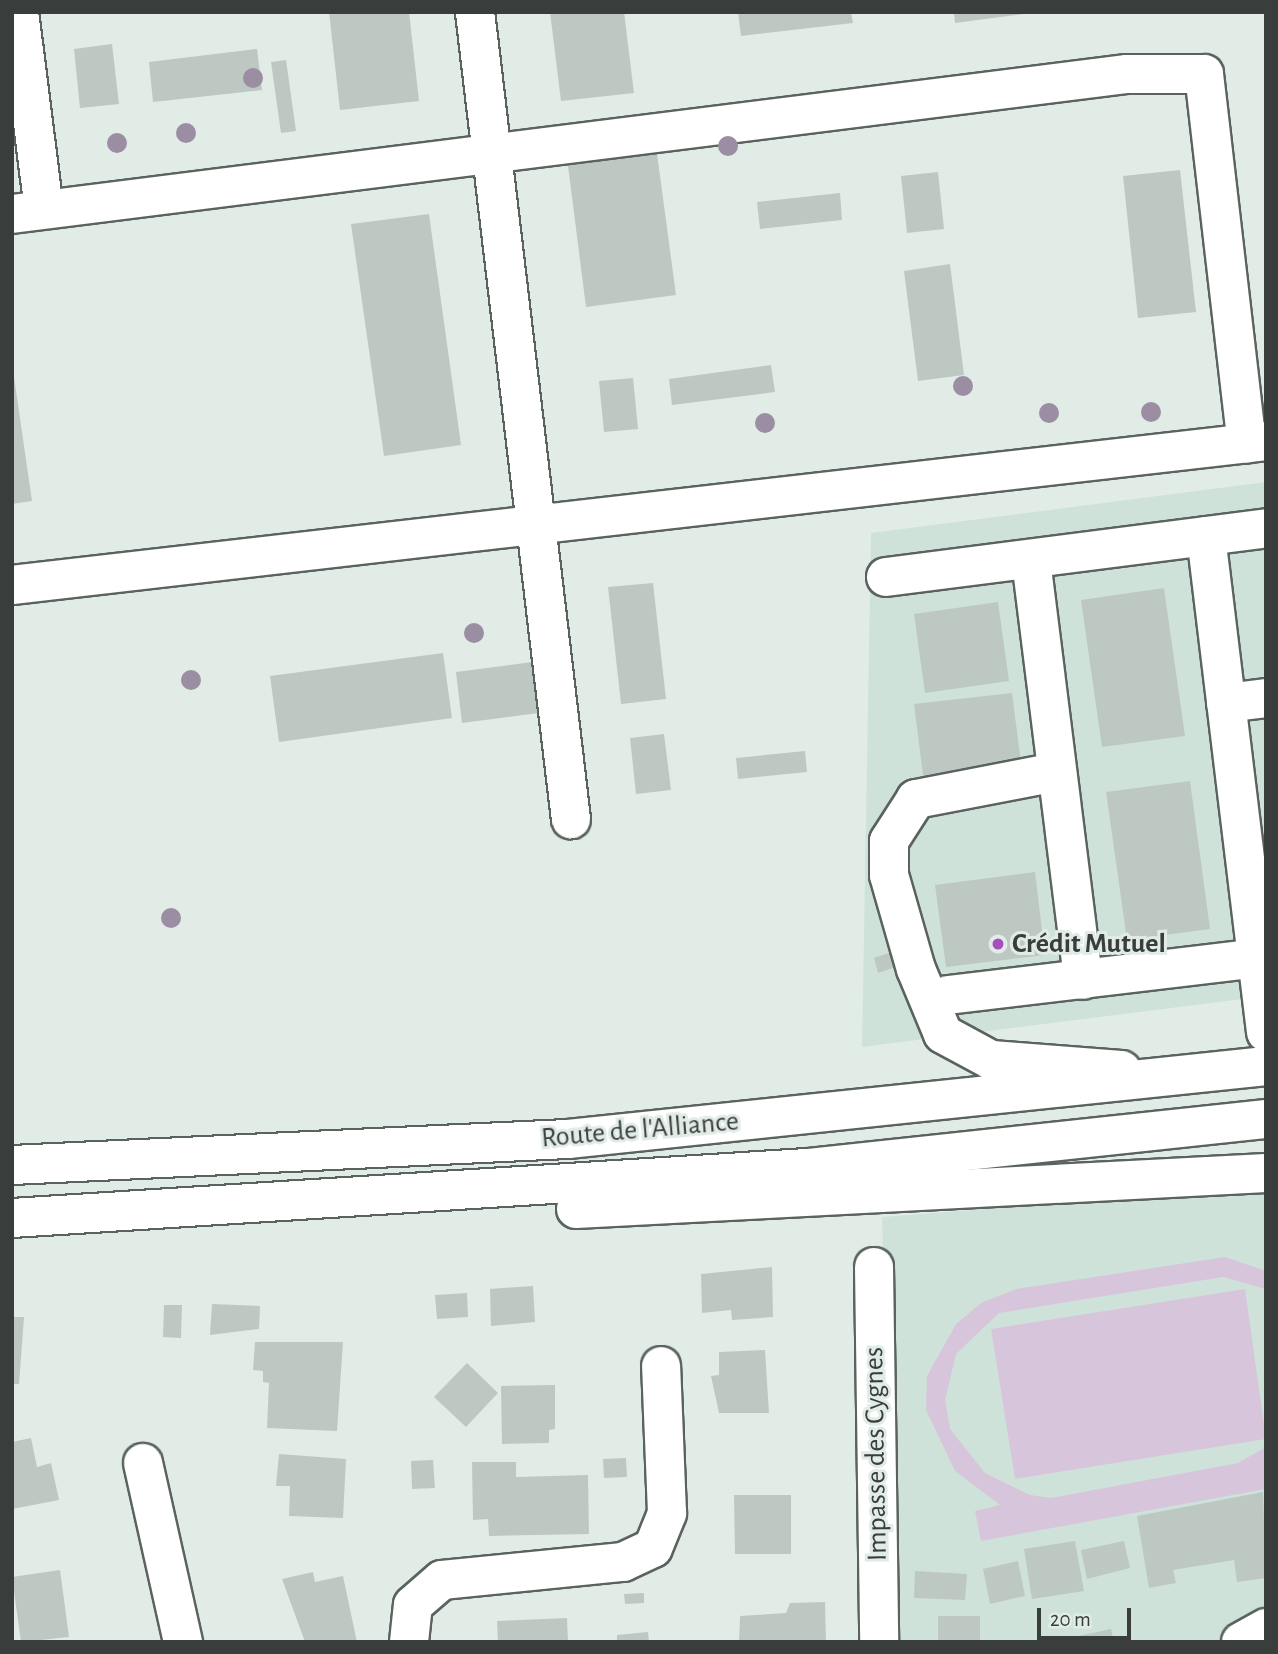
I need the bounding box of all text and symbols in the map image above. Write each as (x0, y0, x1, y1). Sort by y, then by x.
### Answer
place label: Crédit Mutuel (1012, 927, 1166, 961)
marker: Crédit Mutuel (990, 936, 1006, 952)
street label: Route de l'Alliance (540, 1105, 740, 1155)
street label: Impasse des Cygnes (857, 1347, 895, 1561)
scale bar (1040, 1594, 1134, 1638)
text: 20 m (1050, 1609, 1091, 1630)

